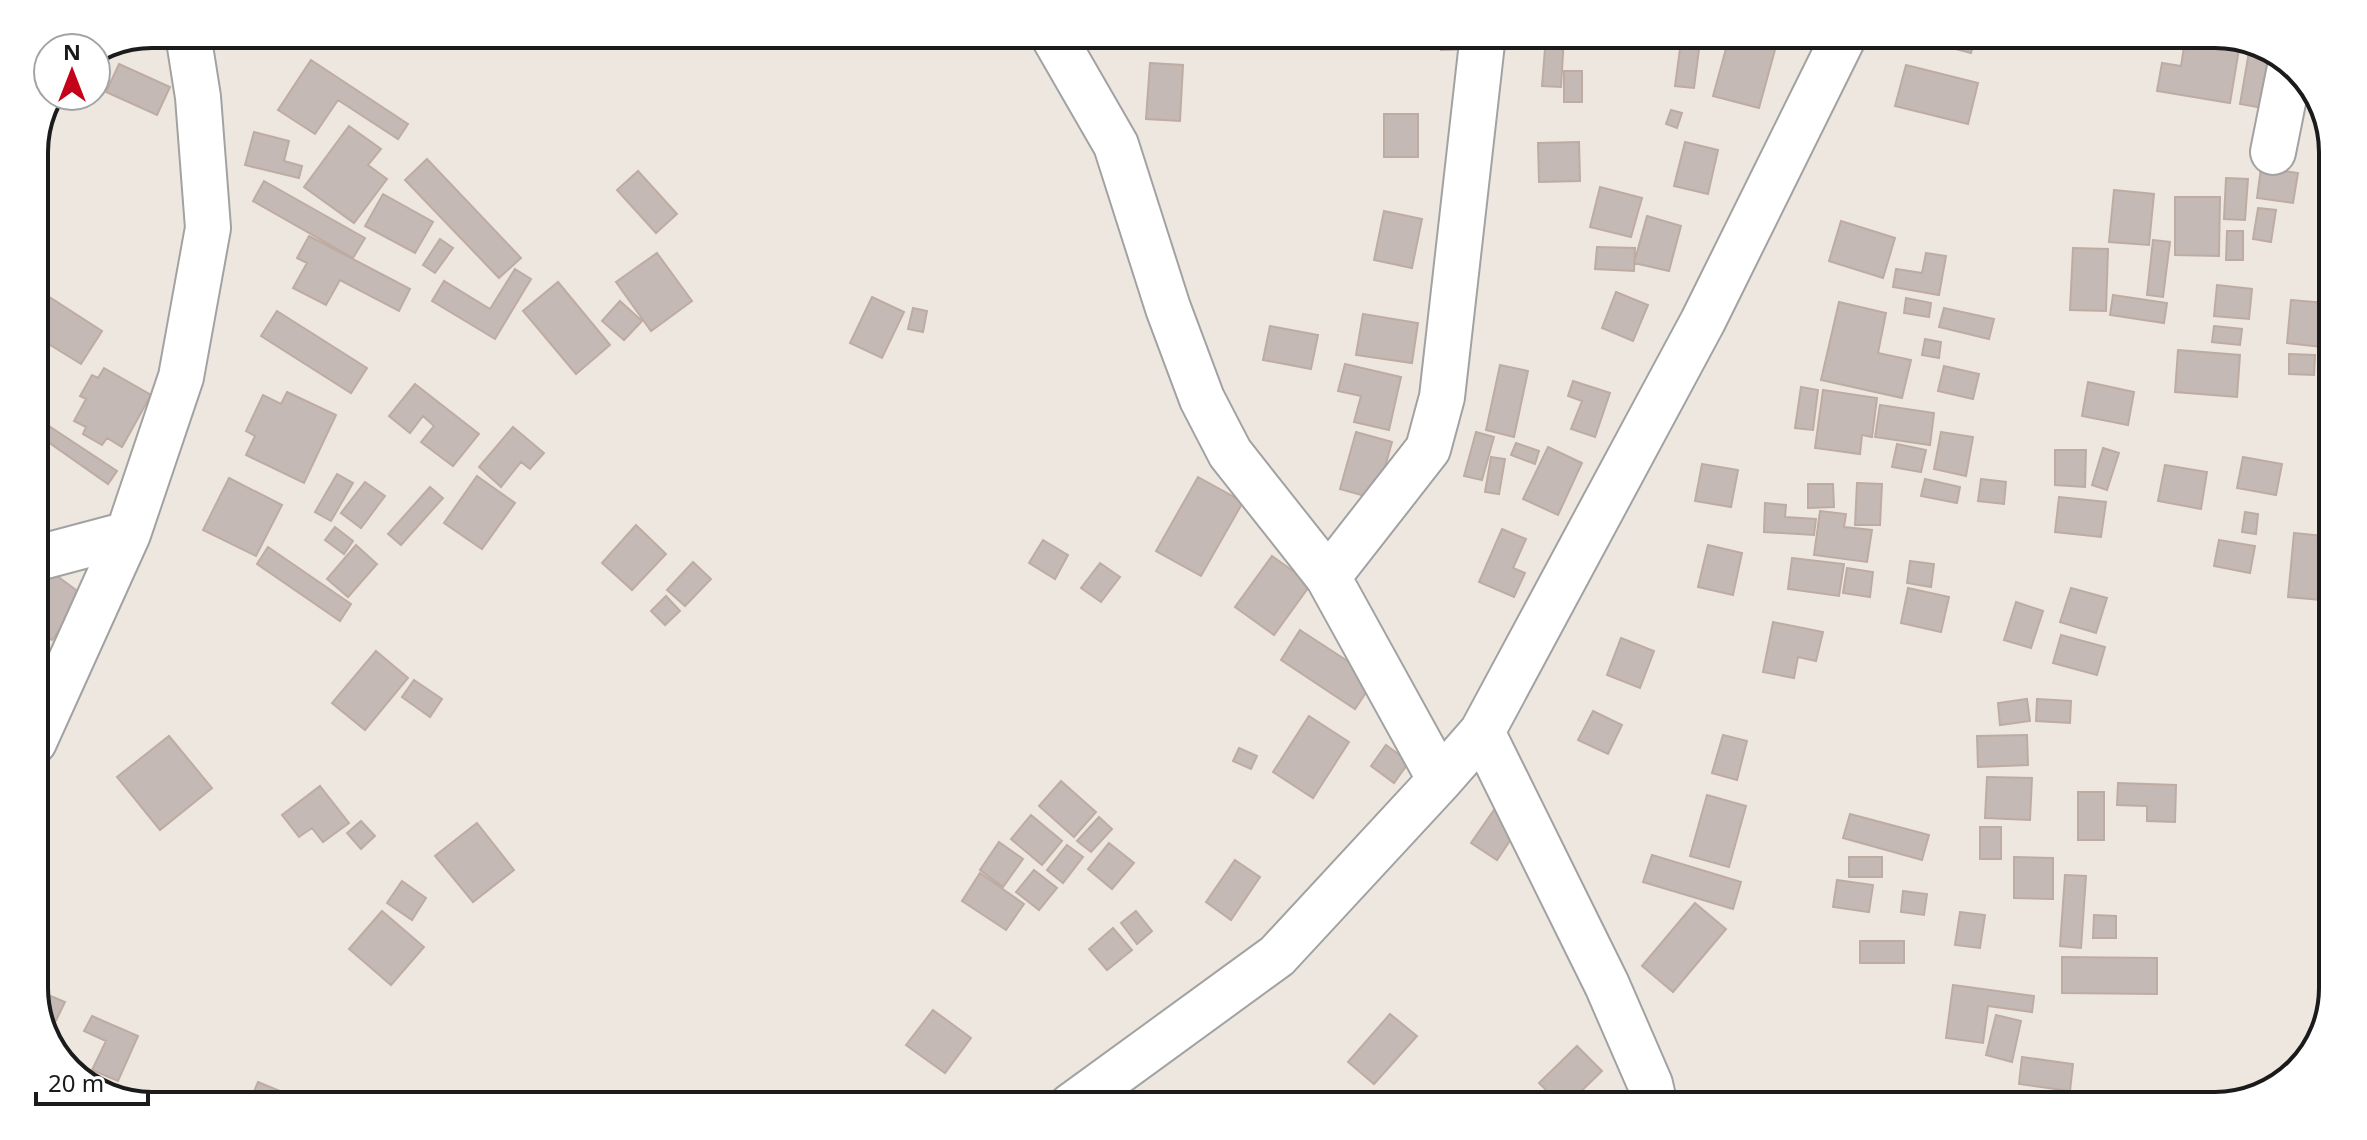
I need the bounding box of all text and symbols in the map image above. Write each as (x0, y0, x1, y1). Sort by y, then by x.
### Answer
north arrow (32, 32, 112, 112)
text: N (63, 36, 81, 66)
scale bar (36, 1056, 148, 1106)
text: 20 m (48, 1066, 104, 1099)

